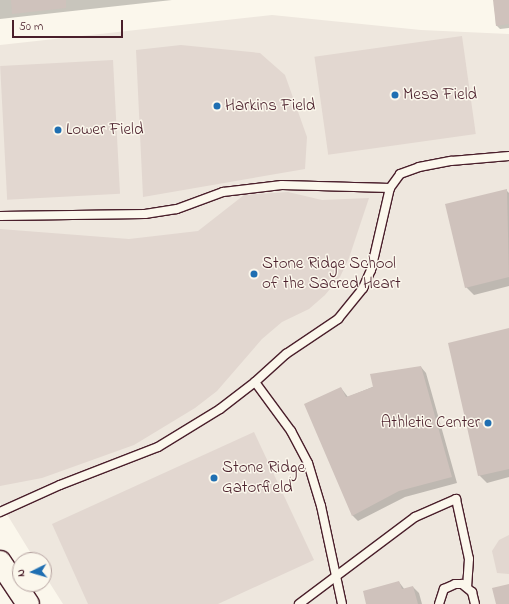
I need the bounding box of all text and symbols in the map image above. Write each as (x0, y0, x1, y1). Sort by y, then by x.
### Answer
scale bar (14, 12, 125, 38)
text: 50 m (19, 18, 43, 36)
place label: Mesa Field (403, 85, 477, 105)
marker: Mesa Field (390, 90, 400, 100)
place label: Harkins Field (225, 96, 315, 116)
marker: Harkins Field (212, 101, 222, 111)
place label: Lower Field (66, 120, 144, 140)
marker: Lower Field (53, 125, 63, 135)
place label: Stone Ridge School of the Sacred Heart (262, 254, 401, 294)
marker: Stone Ridge School of the Sacred Heart (249, 269, 259, 279)
place label: Athletic Center (381, 413, 480, 433)
marker: Athletic Center (483, 418, 493, 428)
place label: Stone Ridge Gatorfield (222, 458, 305, 498)
marker: Stone Ridge Gatorfield (209, 473, 219, 483)
north arrow (12, 552, 52, 592)
text: N (13, 569, 29, 577)

